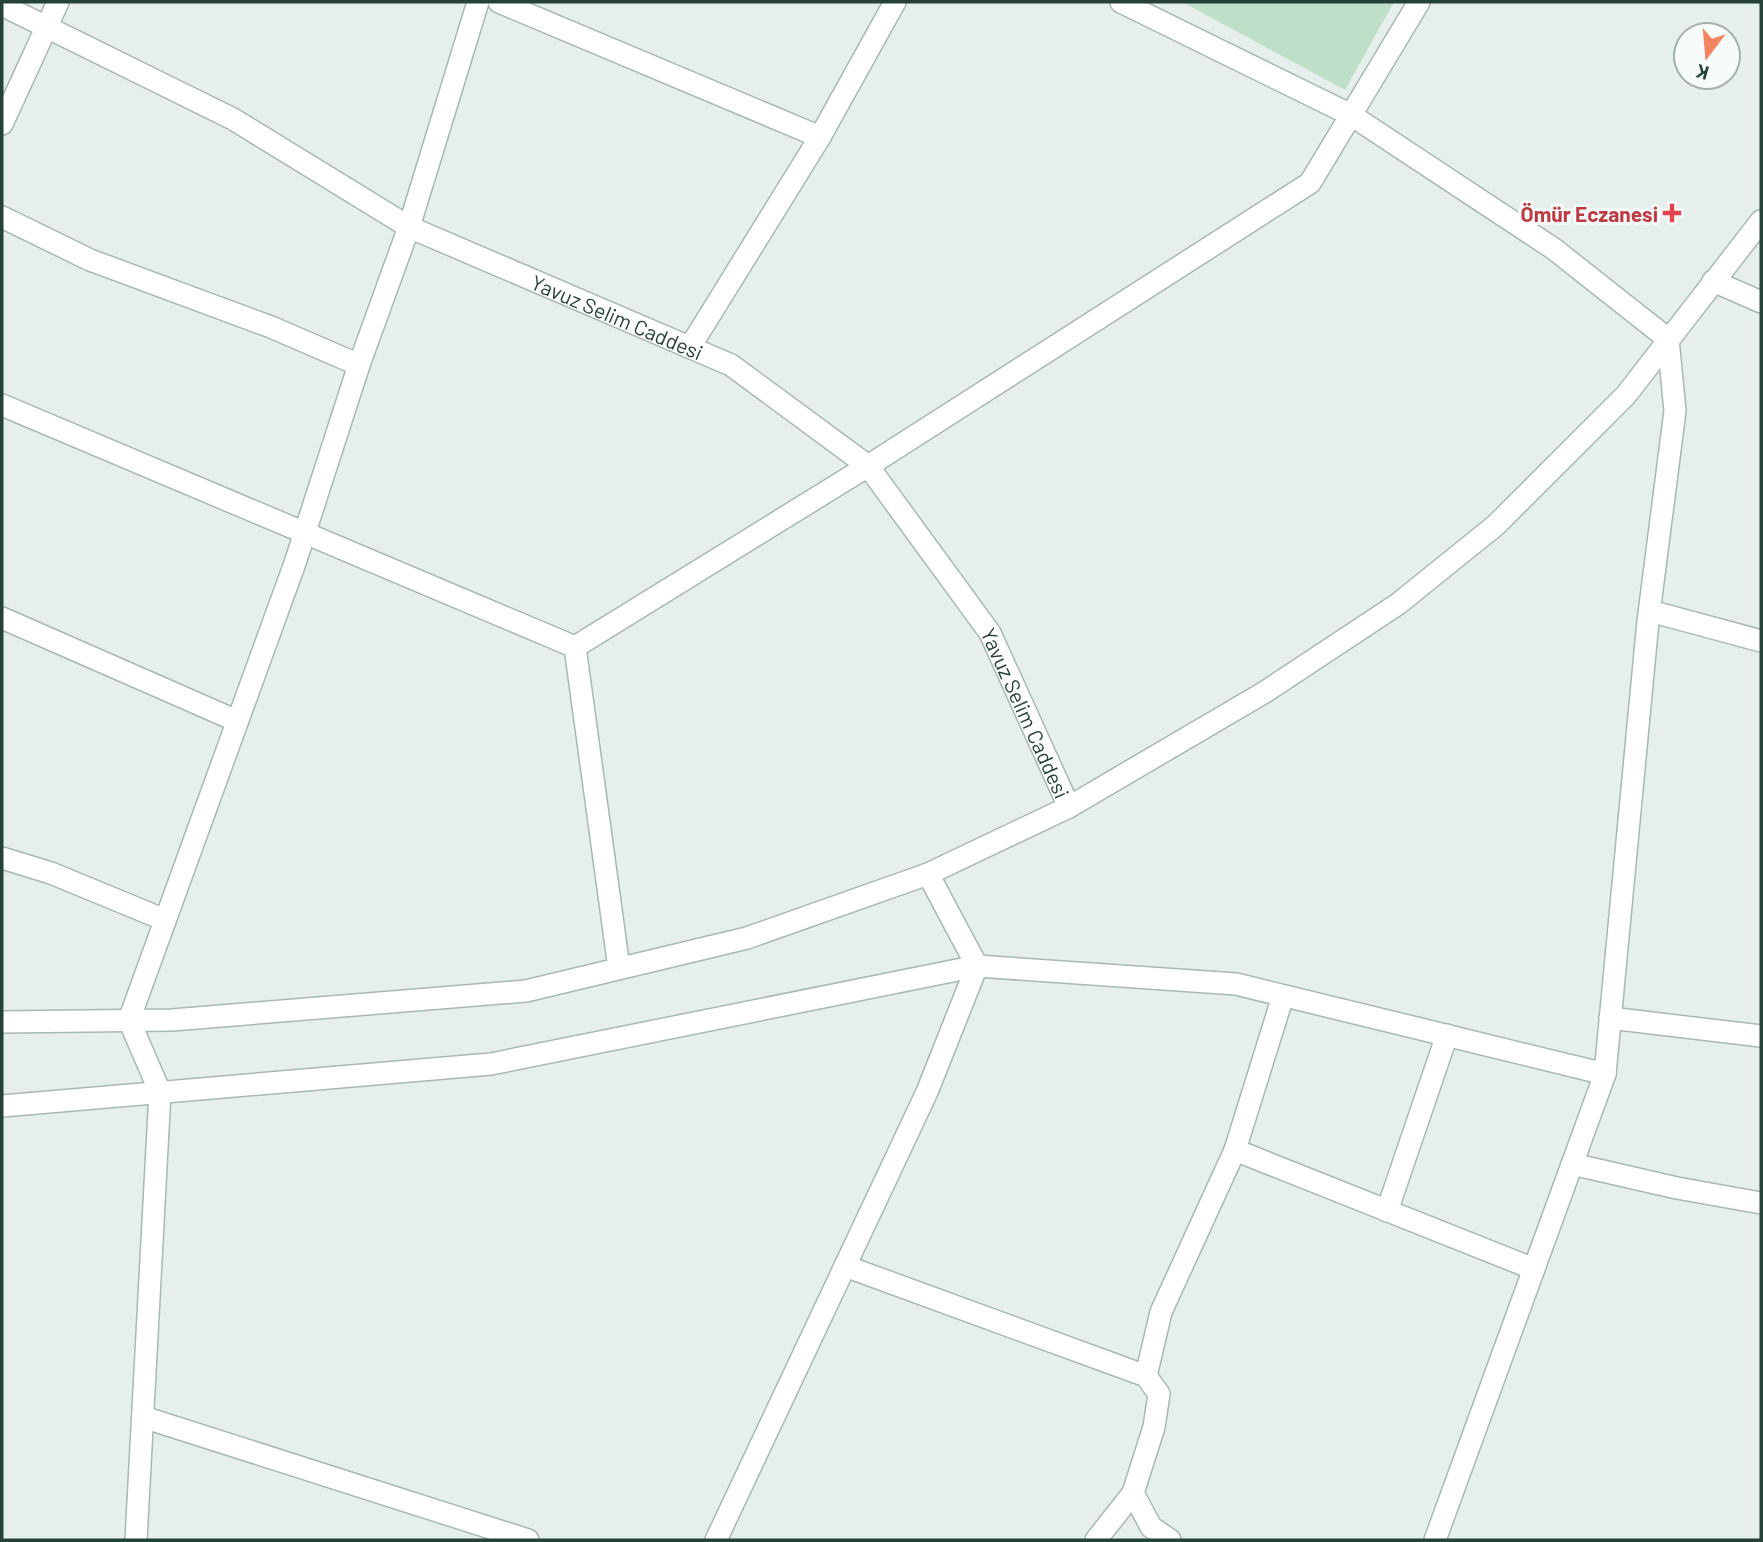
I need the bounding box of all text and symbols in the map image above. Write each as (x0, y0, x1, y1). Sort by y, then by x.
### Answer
north arrow (1672, 21, 1742, 91)
text: K (1693, 60, 1711, 86)
place label: Ömür Eczanesi (1521, 201, 1658, 226)
marker: Ömür Eczanesi (1664, 205, 1680, 221)
street label: Yavuz Selim Caddesi (528, 269, 707, 364)
street label: Yavuz Selim Caddesi (977, 624, 1076, 802)

